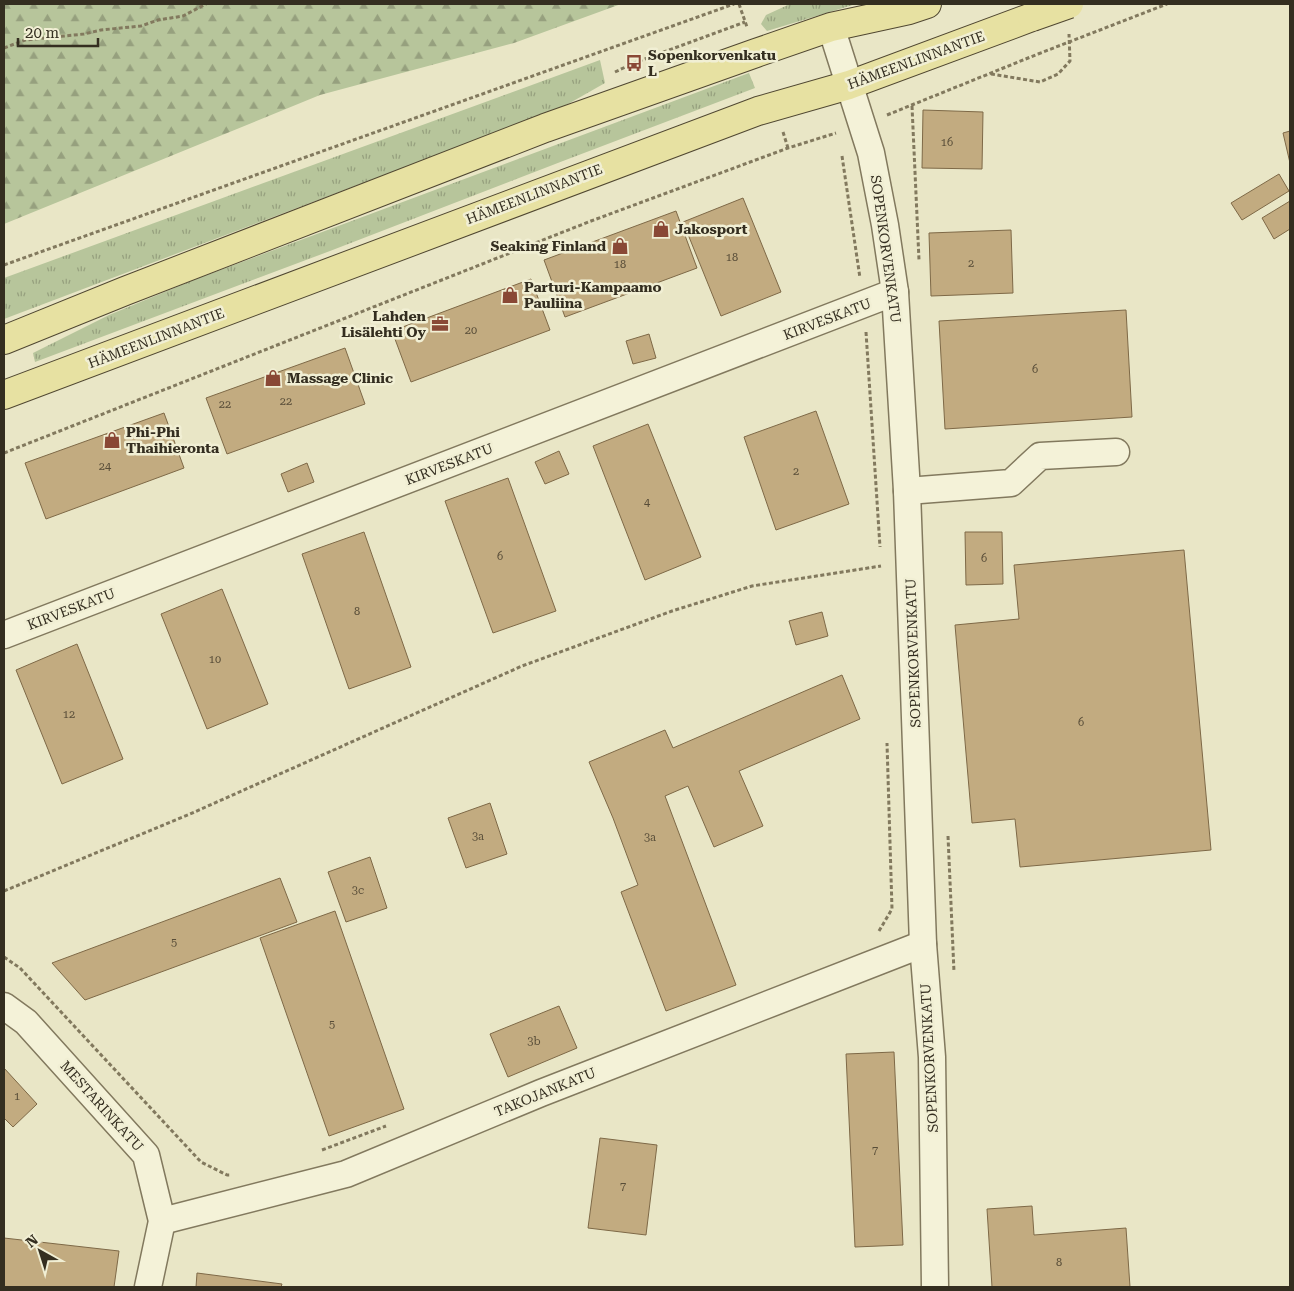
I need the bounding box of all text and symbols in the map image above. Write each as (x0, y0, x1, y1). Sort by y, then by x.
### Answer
scale bar (18, 15, 98, 47)
text: 20 m (25, 24, 60, 42)
street label: HÄMEENLINNANTIE (845, 28, 987, 92)
place label: Sopenkorvenkatu L (648, 47, 776, 79)
bus stop icon: Sopenkorvenkatu L (624, 53, 644, 73)
house number: 16 (941, 136, 953, 149)
street label: HÄMEENLINNANTIE (464, 161, 604, 227)
street label: SOPENKORVENKATU (868, 174, 904, 324)
shop icon: Jakosport (651, 219, 671, 239)
place label: Jakosport (675, 221, 748, 237)
shop icon: Seaking Finland (610, 236, 630, 256)
place label: Seaking Finland (490, 238, 607, 254)
house number: 18 (726, 251, 738, 264)
house number: 2 (968, 257, 974, 270)
house number: 18 (614, 258, 626, 271)
place label: Parturi-Kampaamo Pauliina (524, 279, 662, 311)
shop icon: Parturi-Kampaamo Pauliina (500, 285, 520, 305)
street label: KIRVESKATU (781, 295, 873, 343)
street label: HÄMEENLINNANTIE (86, 305, 226, 371)
place label: Lahden Lisälehti Oy (341, 308, 427, 340)
office icon: Lahden Lisälehti Oy (430, 314, 450, 334)
house number: 20 (465, 324, 477, 337)
house number: 6 (1032, 363, 1038, 376)
shop icon: Massage Clinic (263, 368, 283, 388)
place label: Massage Clinic (287, 370, 393, 386)
house number: 22 (280, 395, 292, 408)
house number: 22 (219, 398, 231, 411)
place label: Phi-Phi Thaihieronta (126, 424, 220, 456)
shop icon: Phi-Phi Thaihieronta (102, 430, 122, 450)
street label: KIRVESKATU (403, 440, 495, 488)
house number: 24 (99, 460, 112, 473)
house number: 2 (793, 465, 799, 478)
house number: 4 (644, 496, 651, 509)
house number: 6 (497, 550, 503, 563)
house number: 6 (981, 552, 987, 565)
street label: SOPENKORVENKATU (902, 578, 924, 728)
street label: KIRVESKATU (25, 585, 117, 633)
house number: 8 (354, 605, 360, 618)
house number: 10 (209, 653, 221, 666)
house number: 12 (63, 708, 75, 721)
house number: 6 (1078, 716, 1084, 729)
house number: 3a (472, 830, 484, 843)
house number: 3a (644, 831, 656, 844)
house number: 3c (352, 884, 364, 897)
house number: 5 (171, 936, 177, 949)
street label: SOPENKORVENKATU (917, 983, 941, 1133)
house number: 5 (329, 1018, 335, 1031)
house number: 3b (527, 1035, 541, 1048)
street label: MESTARINKATU (57, 1057, 147, 1155)
street label: TAKOJANKATU (492, 1064, 598, 1120)
house number: 1 (14, 1090, 20, 1103)
house number: 7 (872, 1144, 878, 1157)
house number: 7 (620, 1180, 626, 1193)
north arrow (15, 1226, 65, 1276)
text: N (23, 1231, 41, 1251)
house number: 8 (1056, 1256, 1062, 1269)

